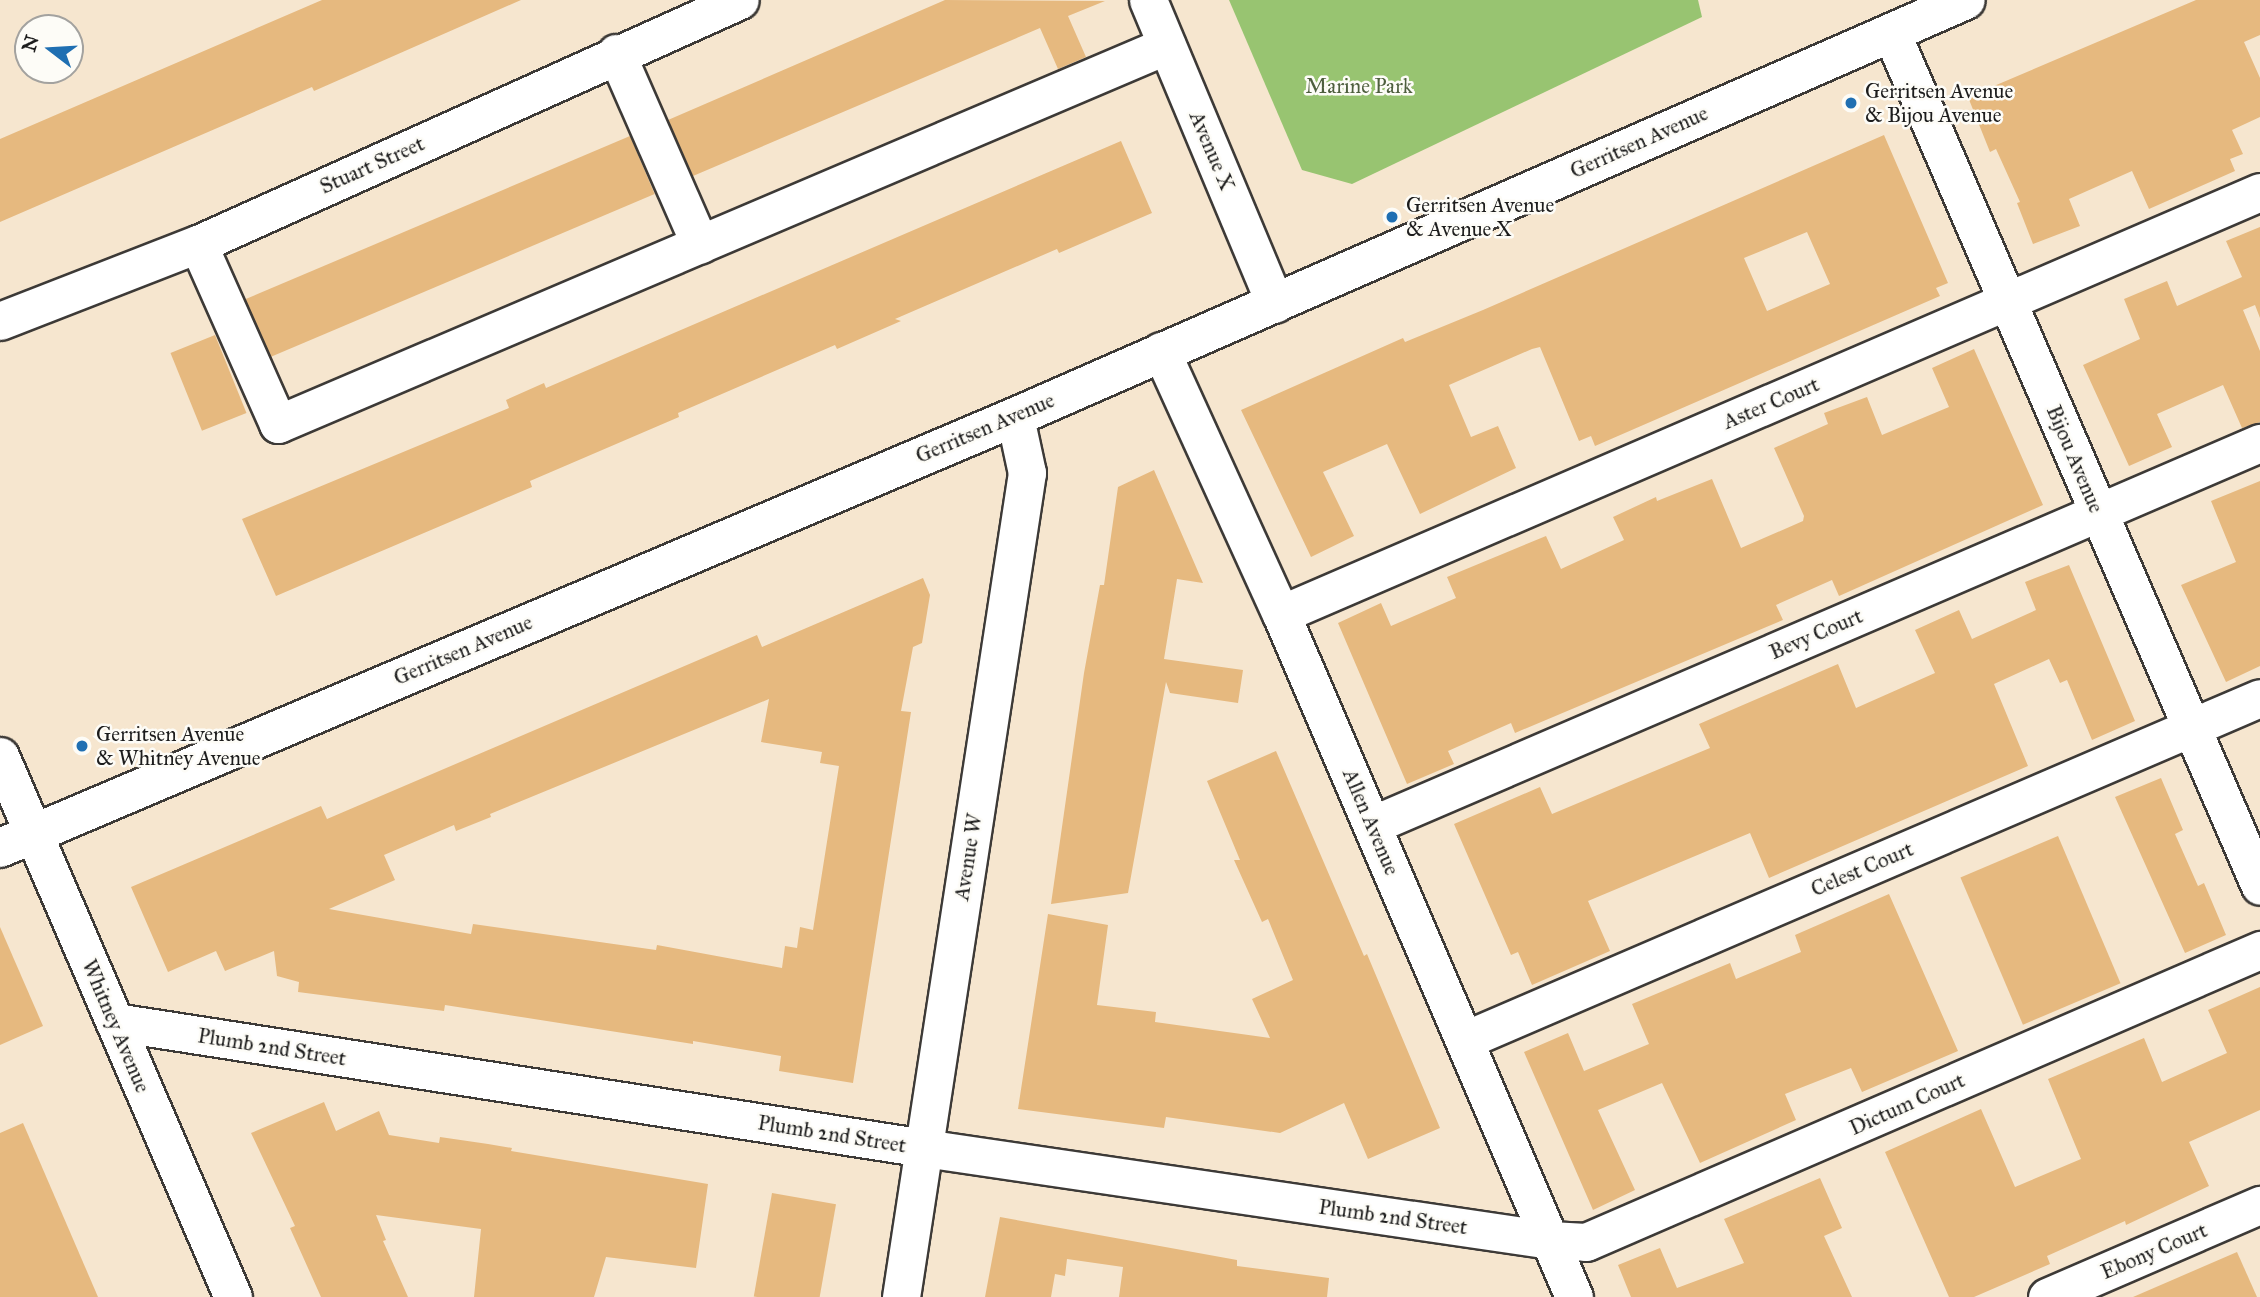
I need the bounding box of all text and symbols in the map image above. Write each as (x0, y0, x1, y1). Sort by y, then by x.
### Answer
north arrow (14, 14, 84, 84)
text: N (17, 32, 44, 54)
park label: Marine Park (1306, 73, 1412, 99)
place label: Gerritsen Avenue & Bijou Avenue (1865, 78, 2013, 128)
marker: Gerritsen Avenue & Bijou Avenue (1843, 95, 1859, 111)
street label: Gerritsen Avenue (1566, 100, 1712, 184)
street label: Avenue X (1184, 107, 1240, 195)
street label: Stuart Street (316, 131, 428, 199)
place label: Gerritsen Avenue & Avenue X (1406, 192, 1554, 242)
marker: Gerritsen Avenue & Avenue X (1384, 209, 1400, 225)
street label: Aster Court (1719, 371, 1823, 435)
street label: Gerritsen Avenue (912, 387, 1058, 469)
street label: Bijou Avenue (2041, 402, 2109, 516)
street label: Bevy Court (1766, 603, 1866, 665)
street label: Gerritsen Avenue (390, 609, 536, 691)
place label: Gerritsen Avenue & Whitney Avenue (96, 721, 261, 771)
marker: Gerritsen Avenue & Whitney Avenue (74, 738, 90, 754)
street label: Allen Avenue (1337, 765, 1405, 879)
street label: Avenue W (949, 812, 987, 902)
street label: Celest Court (1807, 836, 1917, 902)
street label: Whitney Avenue (77, 956, 155, 1096)
street label: Plumb 2nd Street (196, 1023, 348, 1071)
street label: Dictum Court (1845, 1067, 1969, 1141)
street label: Plumb 2nd Street (756, 1110, 908, 1158)
street label: Plumb 2nd Street (1317, 1194, 1469, 1240)
street label: Ebony Court (2097, 1217, 2211, 1285)

